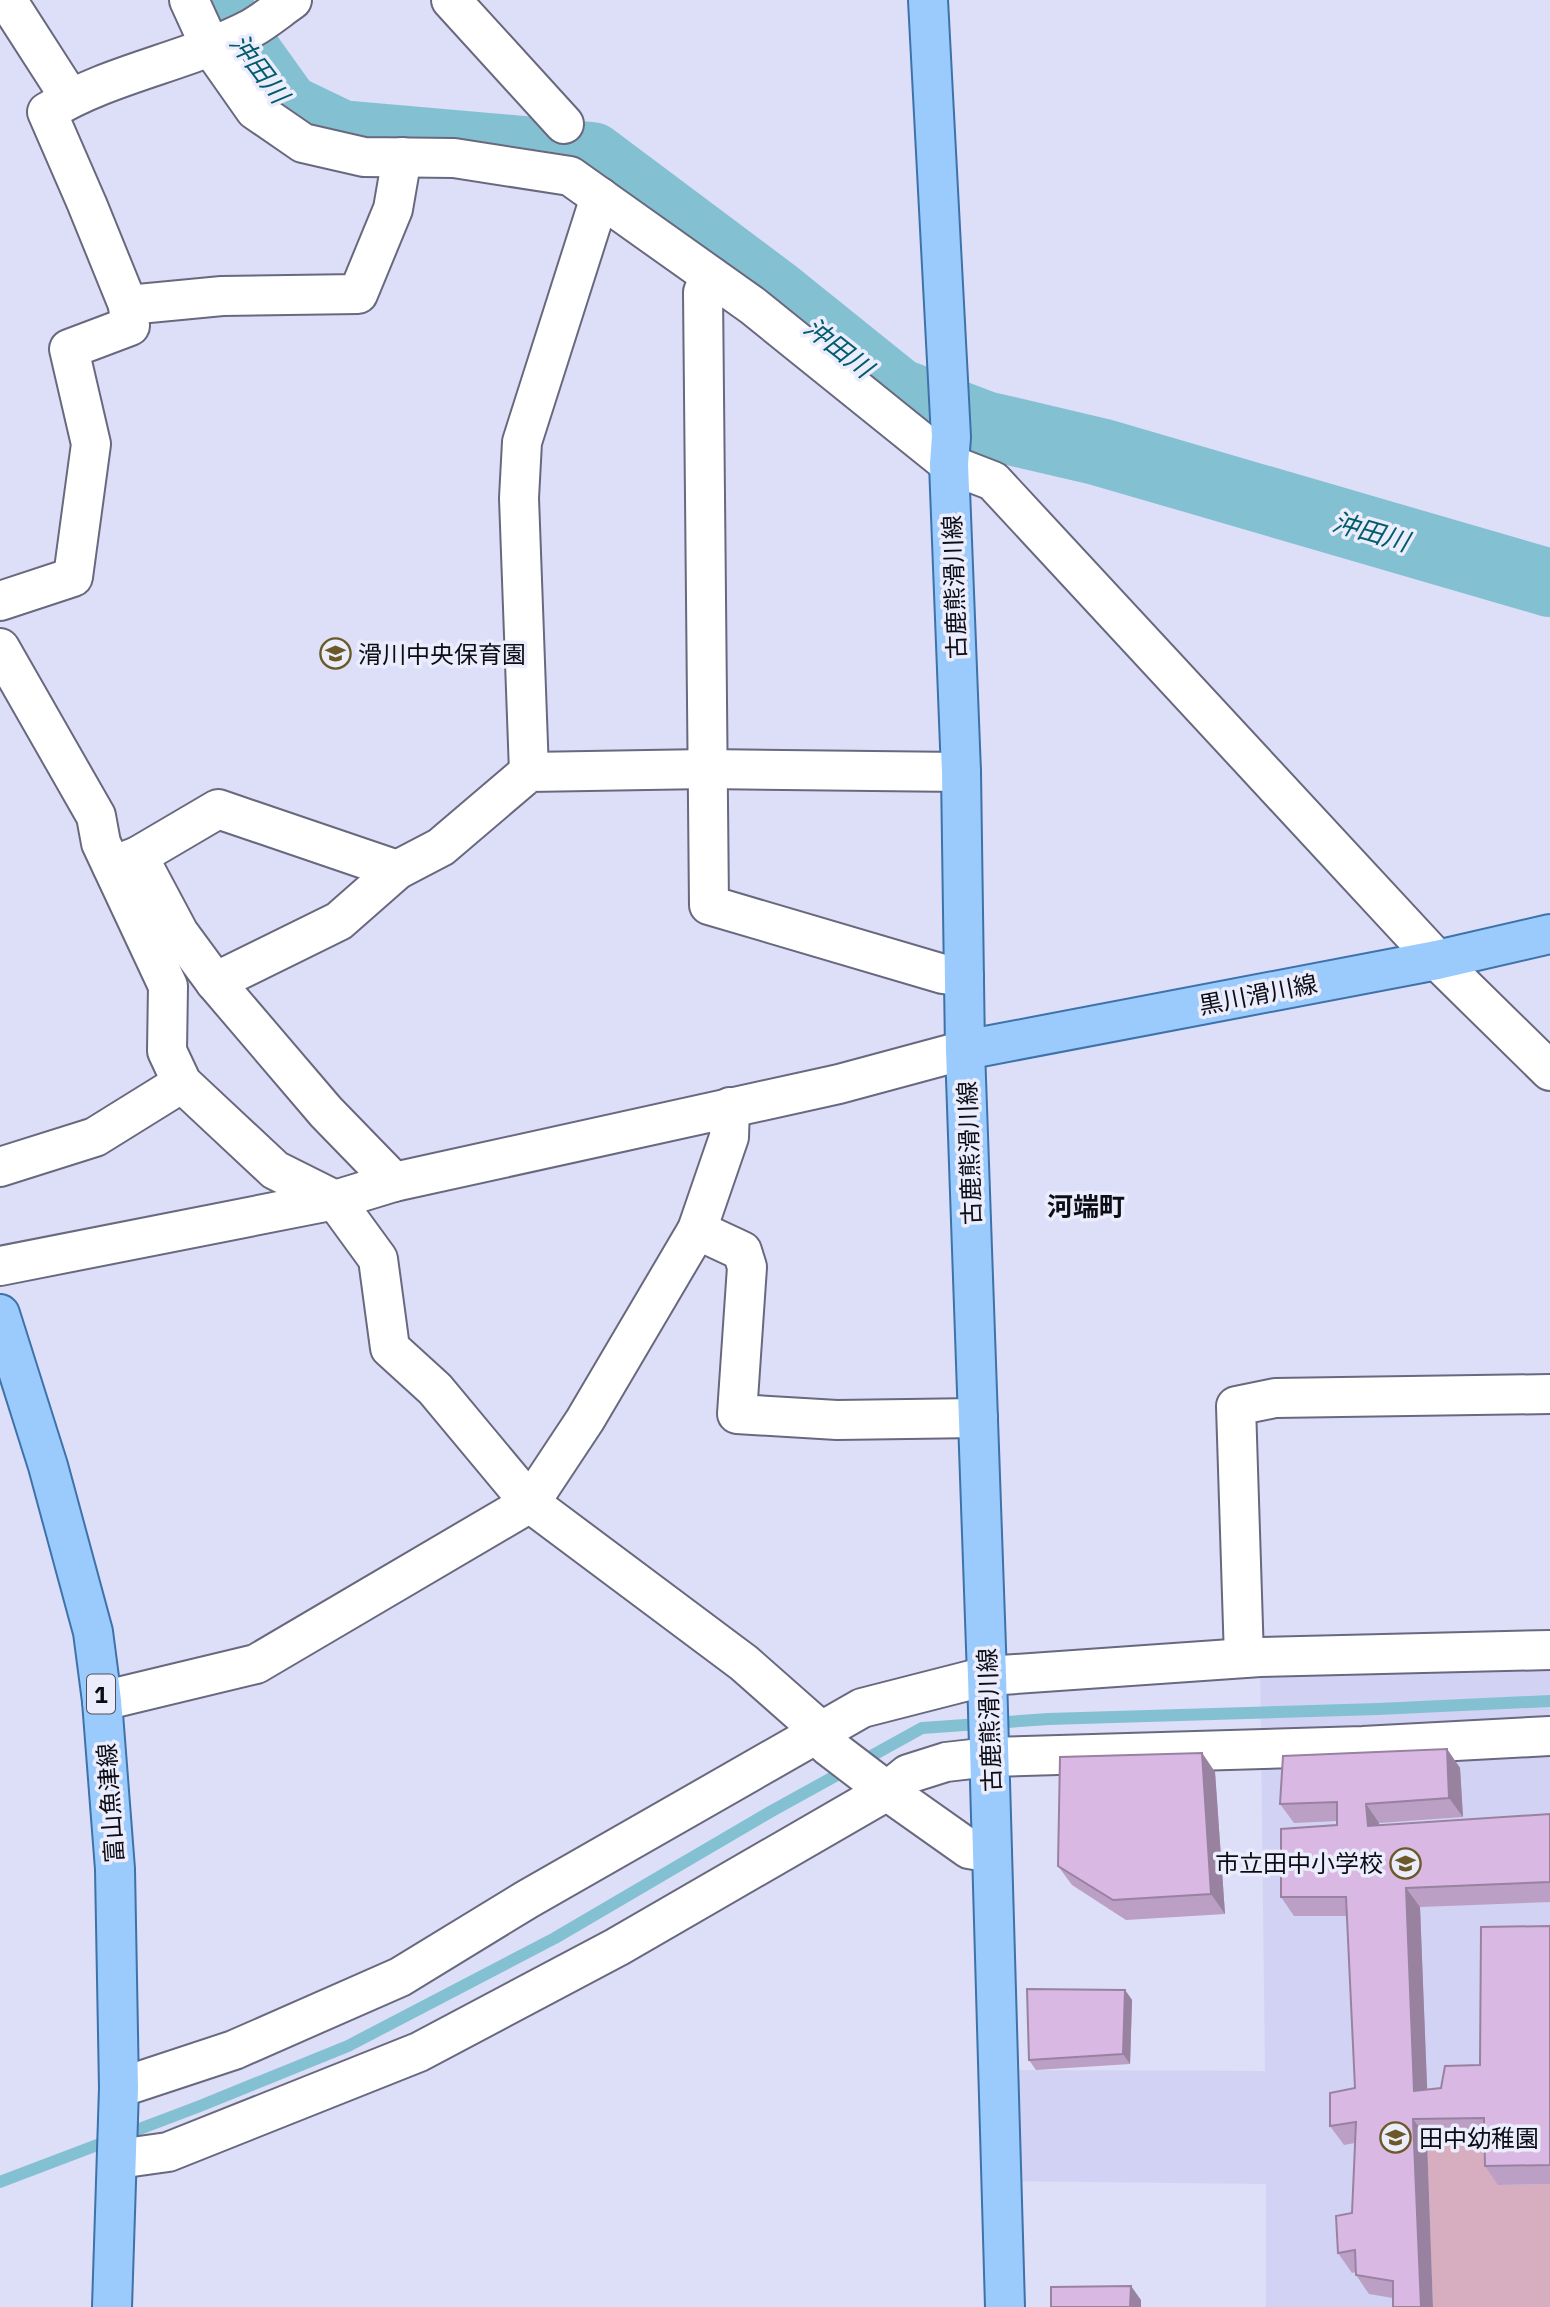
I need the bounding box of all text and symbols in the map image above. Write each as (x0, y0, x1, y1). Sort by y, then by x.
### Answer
water label: 沖田川 (223, 27, 299, 112)
water label: 沖田川 (798, 310, 883, 386)
water label: 沖田川 (1329, 504, 1416, 559)
street label: 古鹿熊滑川線 (935, 514, 973, 660)
school or university icon: 滑川中央保育園 (318, 637, 352, 671)
place label: 滑川中央保育園 (358, 638, 526, 670)
street label: 黒川滑川線 (1196, 967, 1320, 1021)
street label: 古鹿熊滑川線 (950, 1080, 988, 1226)
district label: 河端町 (1047, 1189, 1125, 1223)
street label: 古鹿熊滑川線 (970, 1647, 1008, 1793)
road number: 1 (87, 1674, 115, 1714)
street label: 富山魚津線 (90, 1742, 130, 1864)
school or university icon: 市立田中小学校 (1389, 1846, 1423, 1880)
place label: 市立田中小学校 (1215, 1847, 1383, 1879)
school or university icon: 田中幼稚園 (1379, 2121, 1413, 2155)
place label: 田中幼稚園 (1419, 2122, 1539, 2154)

